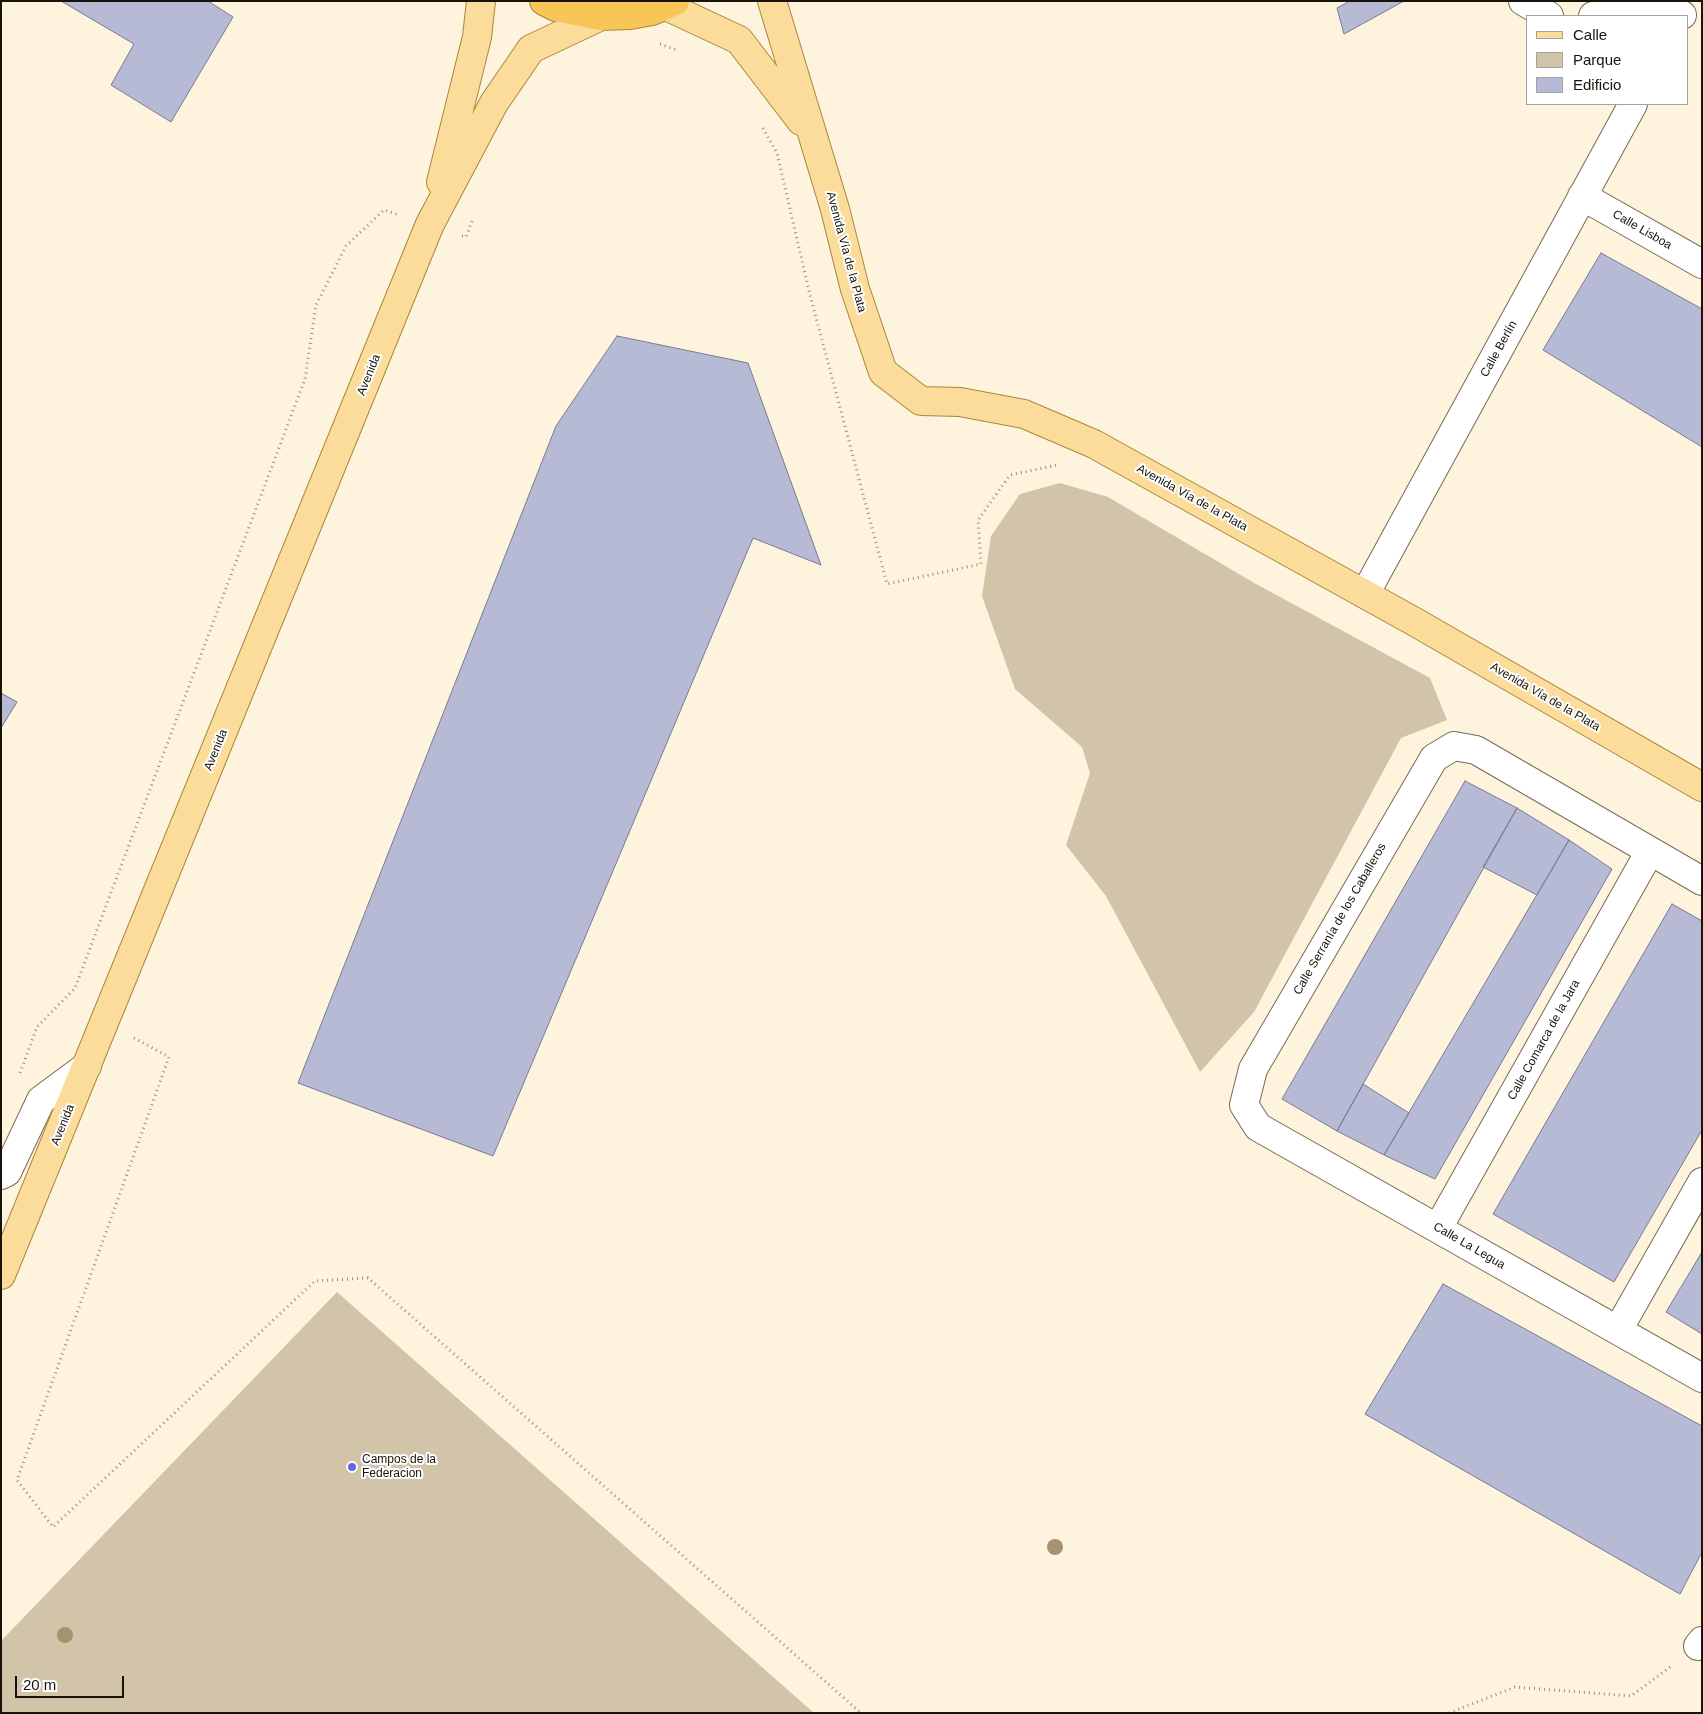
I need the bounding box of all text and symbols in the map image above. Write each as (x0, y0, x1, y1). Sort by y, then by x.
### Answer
legend (1526, 15, 1688, 105)
text: Calle (1573, 26, 1607, 43)
text: Parque (1573, 51, 1621, 68)
text: Edificio (1573, 76, 1621, 93)
street label: Avenida Vía de la Plata (823, 190, 869, 314)
street label: Calle Lisboa (1610, 207, 1674, 253)
street label: Calle Berlín (1478, 318, 1520, 380)
street label: Avenida (354, 352, 384, 398)
street label: Avenida Vía de la Plata (1134, 462, 1250, 534)
street label: Avenida Vía de la Plata (1487, 660, 1603, 734)
street label: Avenida (201, 727, 231, 773)
street label: Calle Serranía de los Caballeros (1291, 841, 1389, 997)
street label: Calle Comarca de la Jara (1505, 977, 1583, 1103)
street label: Avenida (48, 1102, 78, 1148)
street label: Calle La Legua (1430, 1220, 1508, 1272)
place label: Campos de la Federacion (362, 1453, 436, 1481)
marker: Campos de la Federacion (346, 1461, 358, 1473)
scale bar (18, 1666, 126, 1698)
text: 20 m (23, 1676, 56, 1693)

